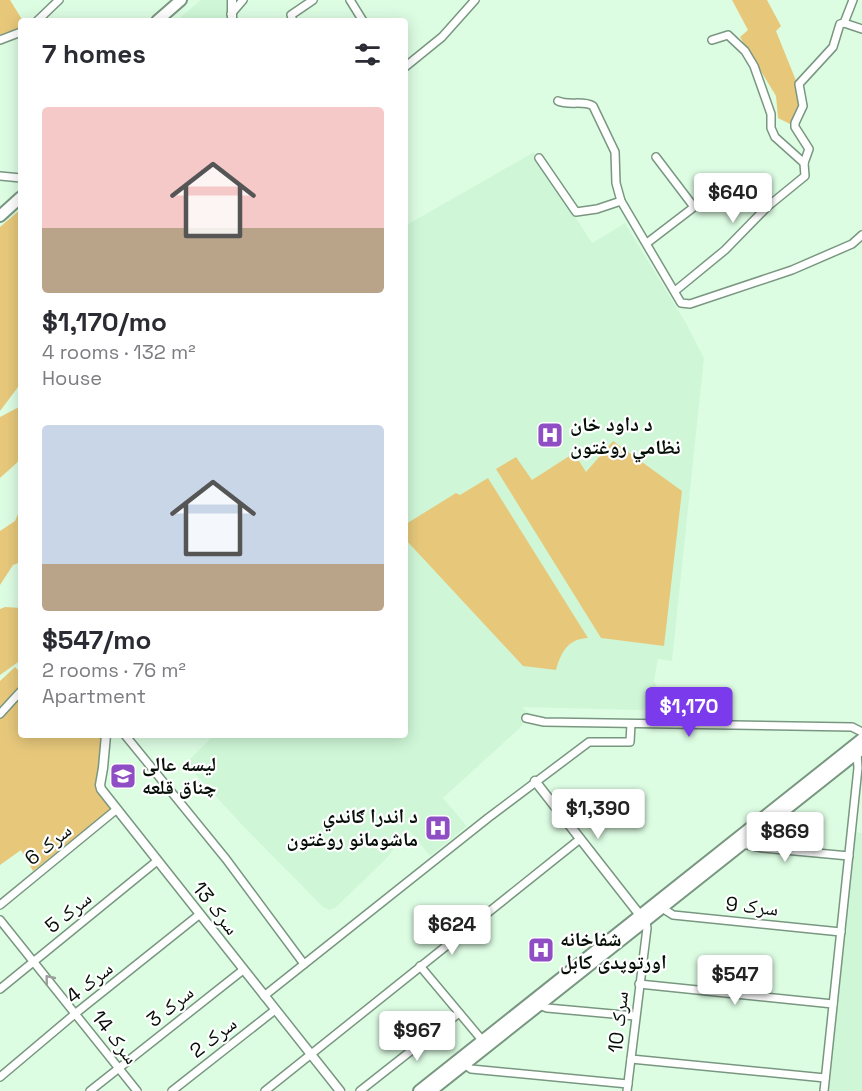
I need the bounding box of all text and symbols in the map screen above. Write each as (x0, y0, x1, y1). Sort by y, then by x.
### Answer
text: 7 homes (42, 37, 146, 71)
icon: filters (351, 38, 384, 71)
icon: home (159, 146, 267, 254)
pin: $640 (697, 173, 769, 224)
text: $640 (708, 179, 758, 205)
text: $1,170/mo (42, 305, 167, 339)
text: 4 rooms · 132 m² (42, 339, 195, 365)
text: House (42, 365, 102, 391)
place label: د داود خان نظامي روغتون (570, 411, 681, 463)
hospital icon: د داود خان نظامي روغتون (535, 420, 565, 450)
icon: home (159, 464, 267, 572)
text: $547/mo (42, 623, 151, 657)
text: 2 rooms · 76 m² (42, 657, 186, 683)
text: Apartment (42, 683, 146, 709)
pin: $1,170 (640, 687, 738, 738)
text: $1,170 (660, 693, 719, 719)
place label: لیسه عالی چناق قلعه (142, 751, 216, 800)
school or university icon: لیسه عالی چناق قلعه (108, 761, 138, 791)
pin: $1,390 (549, 789, 647, 840)
text: $1,390 (566, 795, 630, 821)
place label: د اندرا ګاندي ماشومانو روغتون (287, 803, 418, 852)
pin: $869 (749, 812, 821, 863)
hospital icon: د اندرا ګاندي ماشومانو روغتون (423, 813, 453, 843)
street label: سرک 6 (19, 817, 77, 871)
text: $869 (761, 818, 809, 844)
street label: سرک 13 (187, 876, 245, 940)
street label: سرک 5 (39, 885, 97, 939)
street label: سرک 9 (724, 890, 780, 922)
pin: $624 (416, 905, 488, 956)
text: $624 (428, 911, 476, 937)
place label: شفاخانه اورتوپدی کابل (560, 926, 667, 975)
hospital icon: شفاخانه اورتوپدی کابل (526, 935, 556, 965)
street label: سرک 4 (60, 955, 118, 1009)
pin: $547 (699, 955, 771, 1006)
text: $547 (711, 961, 759, 987)
one-way arrow (45, 975, 56, 986)
street label: سرک 3 (141, 979, 199, 1033)
street label: سرک 10 (602, 990, 634, 1054)
street label: سرک 14 (86, 1005, 144, 1069)
street label: سرک 2 (184, 1010, 242, 1064)
pin: $967 (381, 1011, 453, 1062)
text: $967 (393, 1017, 441, 1043)

